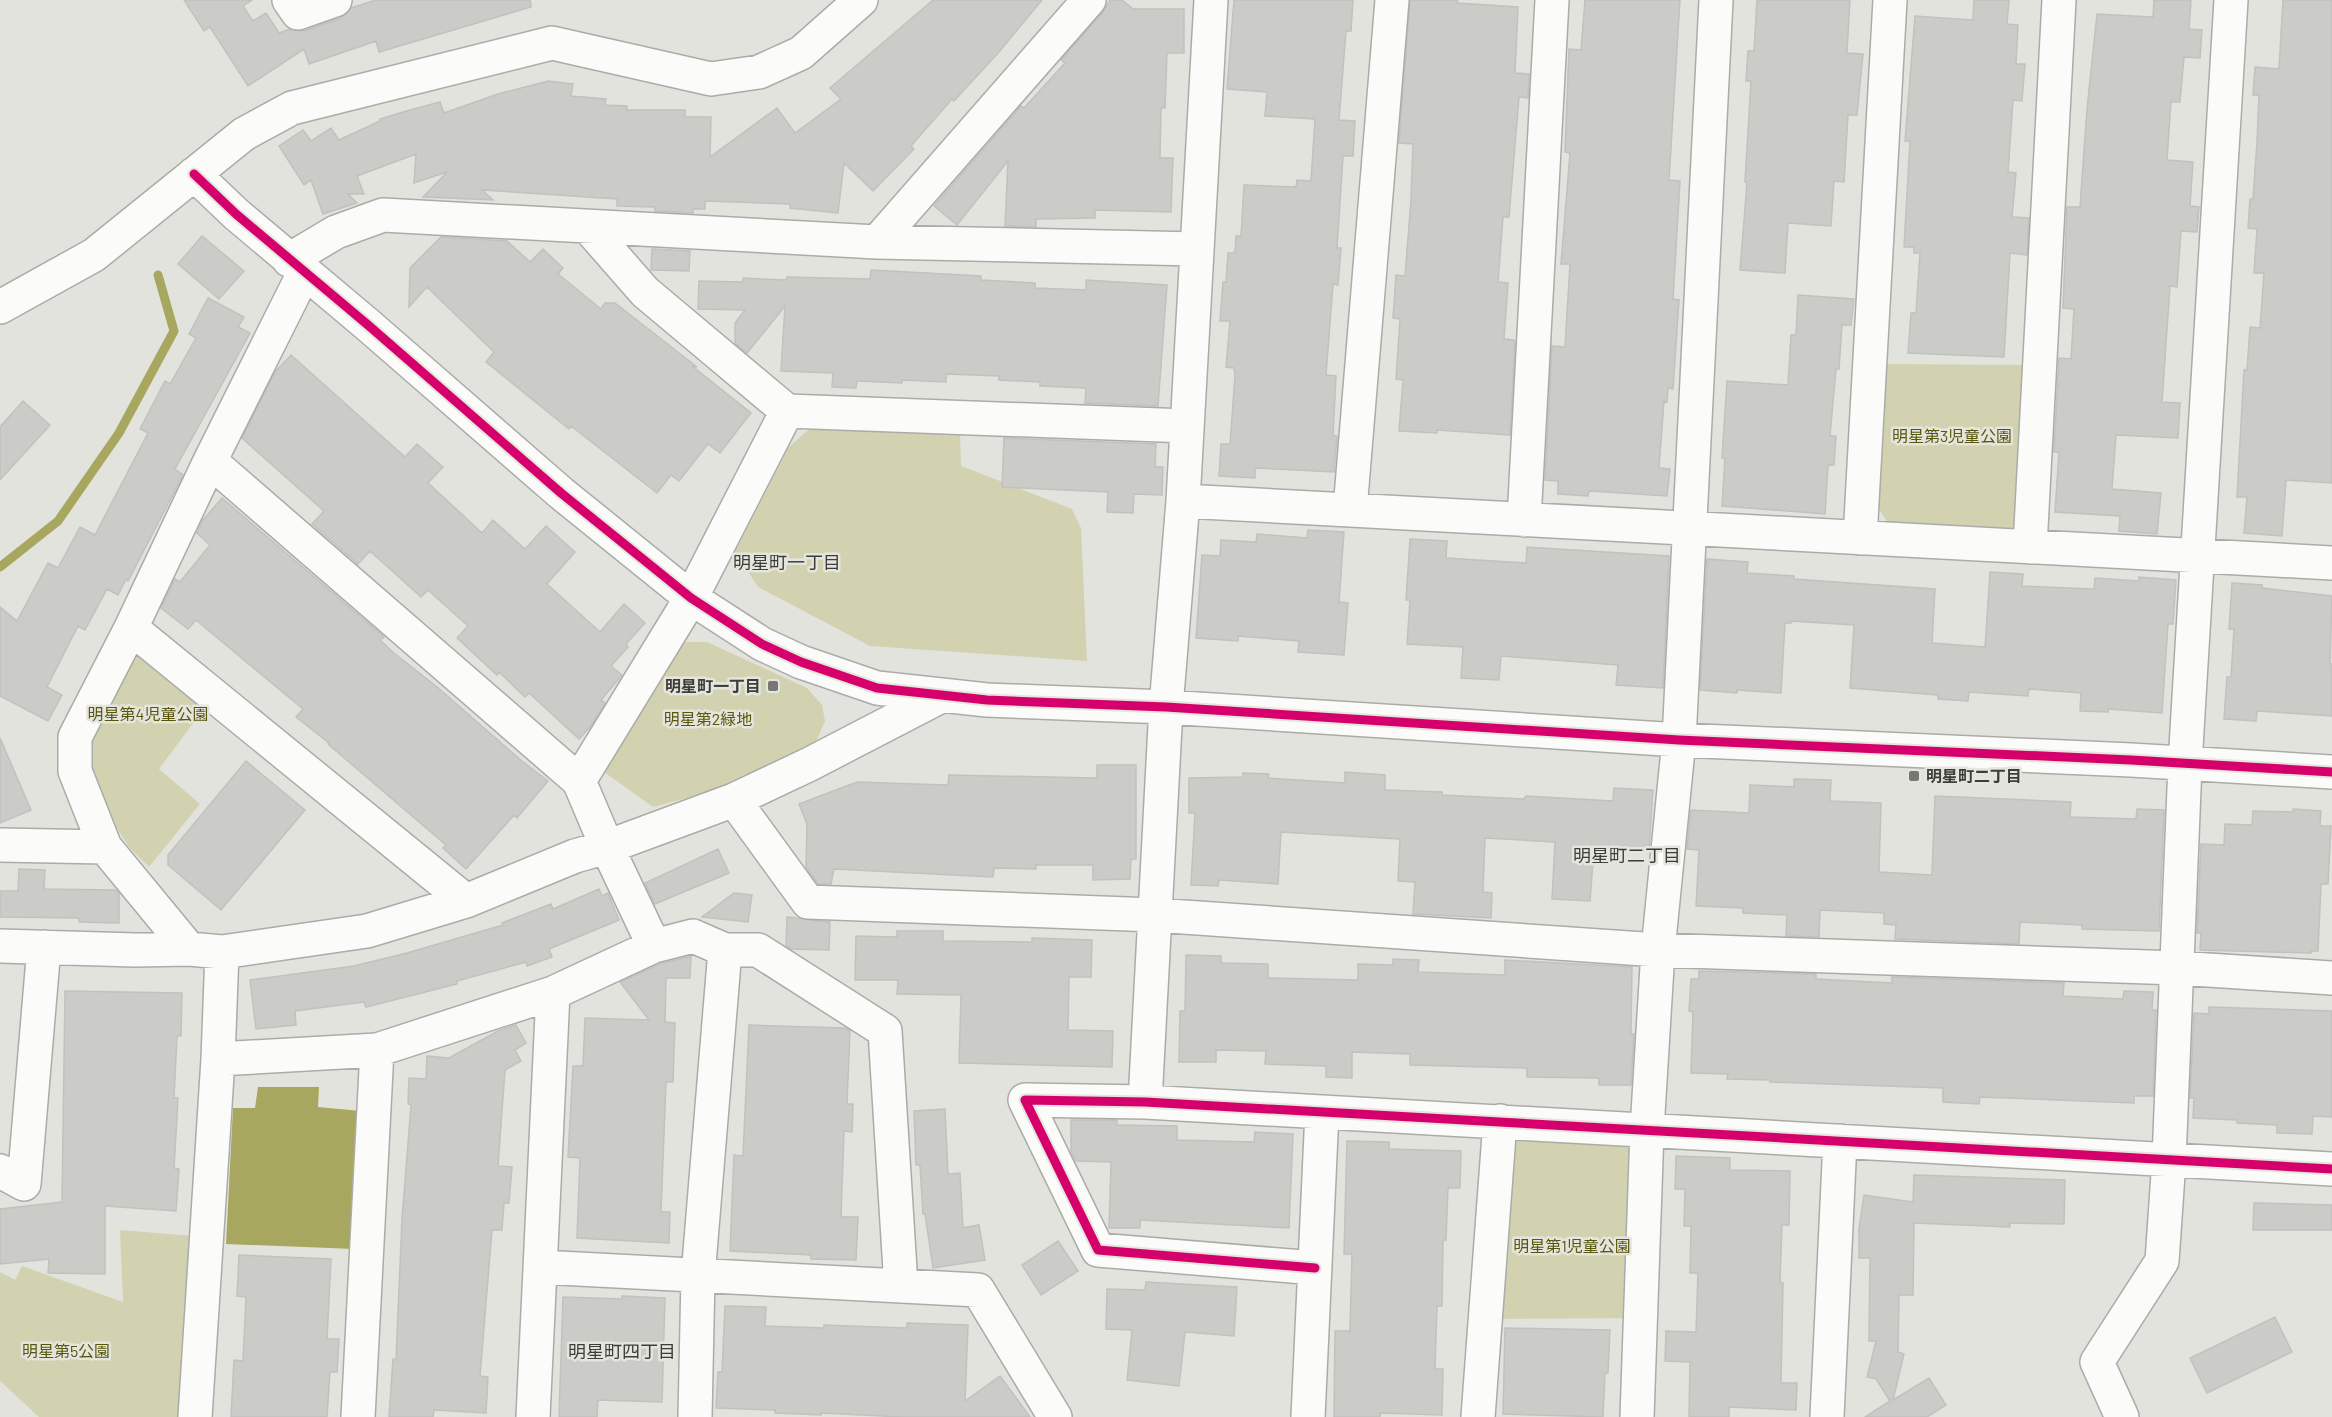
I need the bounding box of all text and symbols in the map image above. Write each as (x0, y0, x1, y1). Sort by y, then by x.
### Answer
park label: 明星第3児童公園 (1892, 426, 2012, 445)
district label: 明星町一丁目 (733, 551, 841, 573)
place label: 明星町一丁目 (665, 676, 761, 695)
marker: 明星町一丁目 (766, 679, 780, 693)
park label: 明星第4児童公園 (88, 704, 208, 723)
park label: 明星第2緑地 (664, 709, 752, 728)
place label: 明星町二丁目 (1926, 766, 2022, 785)
marker: 明星町二丁目 (1907, 769, 1921, 783)
district label: 明星町二丁目 (1573, 844, 1681, 866)
park label: 明星第1児童公園 (1513, 1236, 1631, 1255)
district label: 明星町四丁目 (568, 1340, 676, 1362)
park label: 明星第5公園 (22, 1341, 110, 1360)

